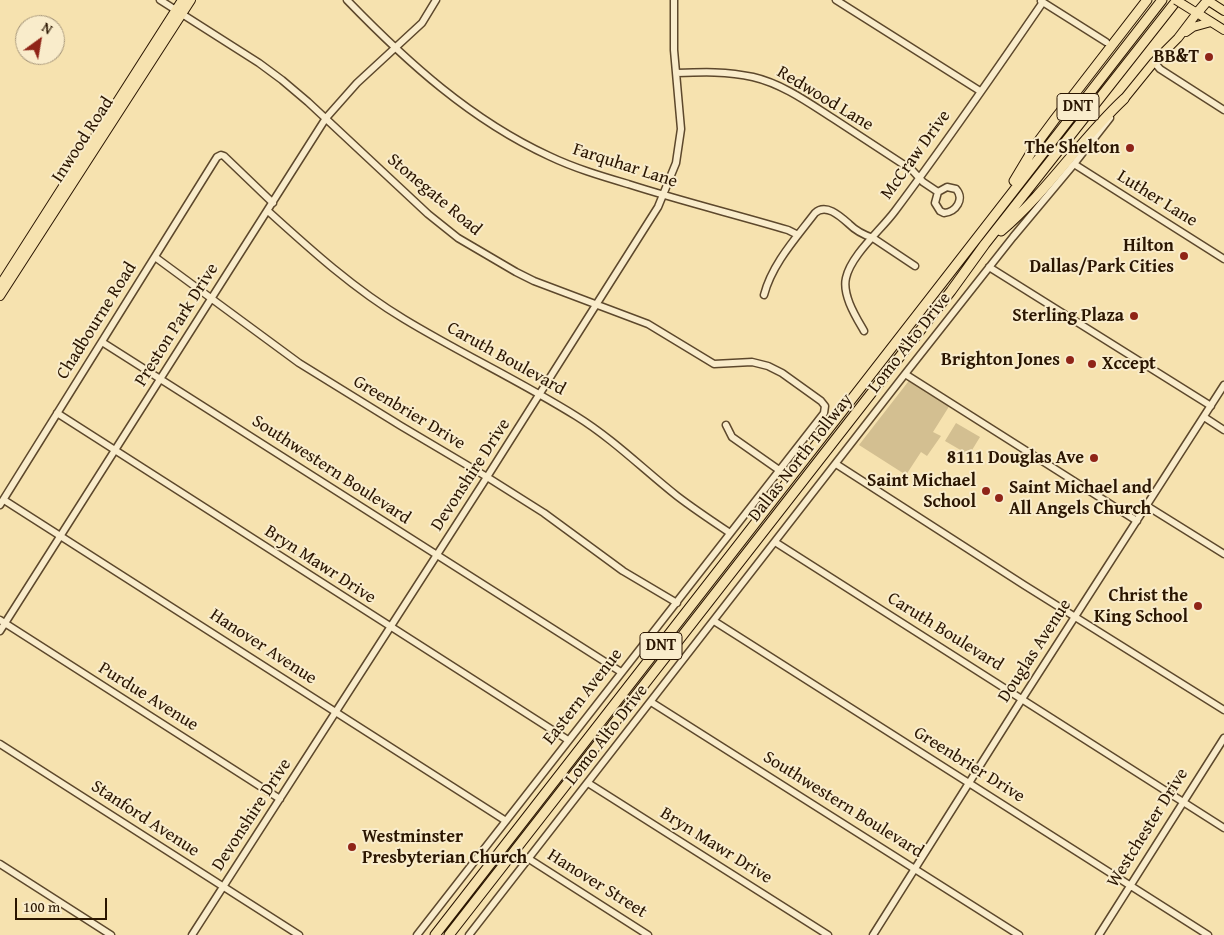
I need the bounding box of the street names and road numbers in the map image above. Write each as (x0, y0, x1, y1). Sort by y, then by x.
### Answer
street label: Redwood Lane (773, 62, 877, 136)
street label: Inwood Road (47, 93, 119, 187)
road number: DNT (1057, 94, 1099, 120)
street label: McCraw Drive (876, 106, 956, 204)
street label: Farquhar Lane (570, 139, 680, 193)
street label: Stonegate Road (382, 149, 486, 241)
street label: Luther Lane (1113, 166, 1201, 232)
street label: Chadbourne Road (52, 259, 142, 383)
street label: Preston Park Drive (130, 259, 224, 391)
street label: Lomo Alto Drive (864, 288, 956, 398)
street label: Caruth Boulevard (443, 317, 569, 401)
street label: Greenbrier Drive (349, 371, 469, 455)
street label: Dallas North Tollway (744, 390, 858, 526)
street label: Southwestern Boulevard (248, 411, 414, 529)
street label: Devonshire Drive (427, 415, 515, 535)
street label: Bryn Mawr Drive (260, 521, 380, 609)
street label: Caruth Boulevard (883, 588, 1007, 676)
street label: Douglas Avenue (994, 595, 1076, 707)
street label: Hanover Avenue (206, 604, 320, 690)
road number: DNT (640, 632, 682, 659)
street label: Eastern Avenue (539, 645, 627, 749)
street label: Purdue Avenue (94, 658, 202, 736)
street label: Lomo Alto Drive (561, 680, 653, 790)
street label: Greenbrier Drive (910, 722, 1028, 808)
street label: Southwestern Boulevard (759, 747, 927, 863)
street label: Devonshire Drive (208, 755, 296, 875)
street label: Westchester Drive (1103, 764, 1193, 892)
street label: Stanford Avenue (87, 776, 203, 862)
street label: Bryn Mawr Drive (656, 803, 776, 889)
street label: Hanover Street (543, 845, 651, 923)

